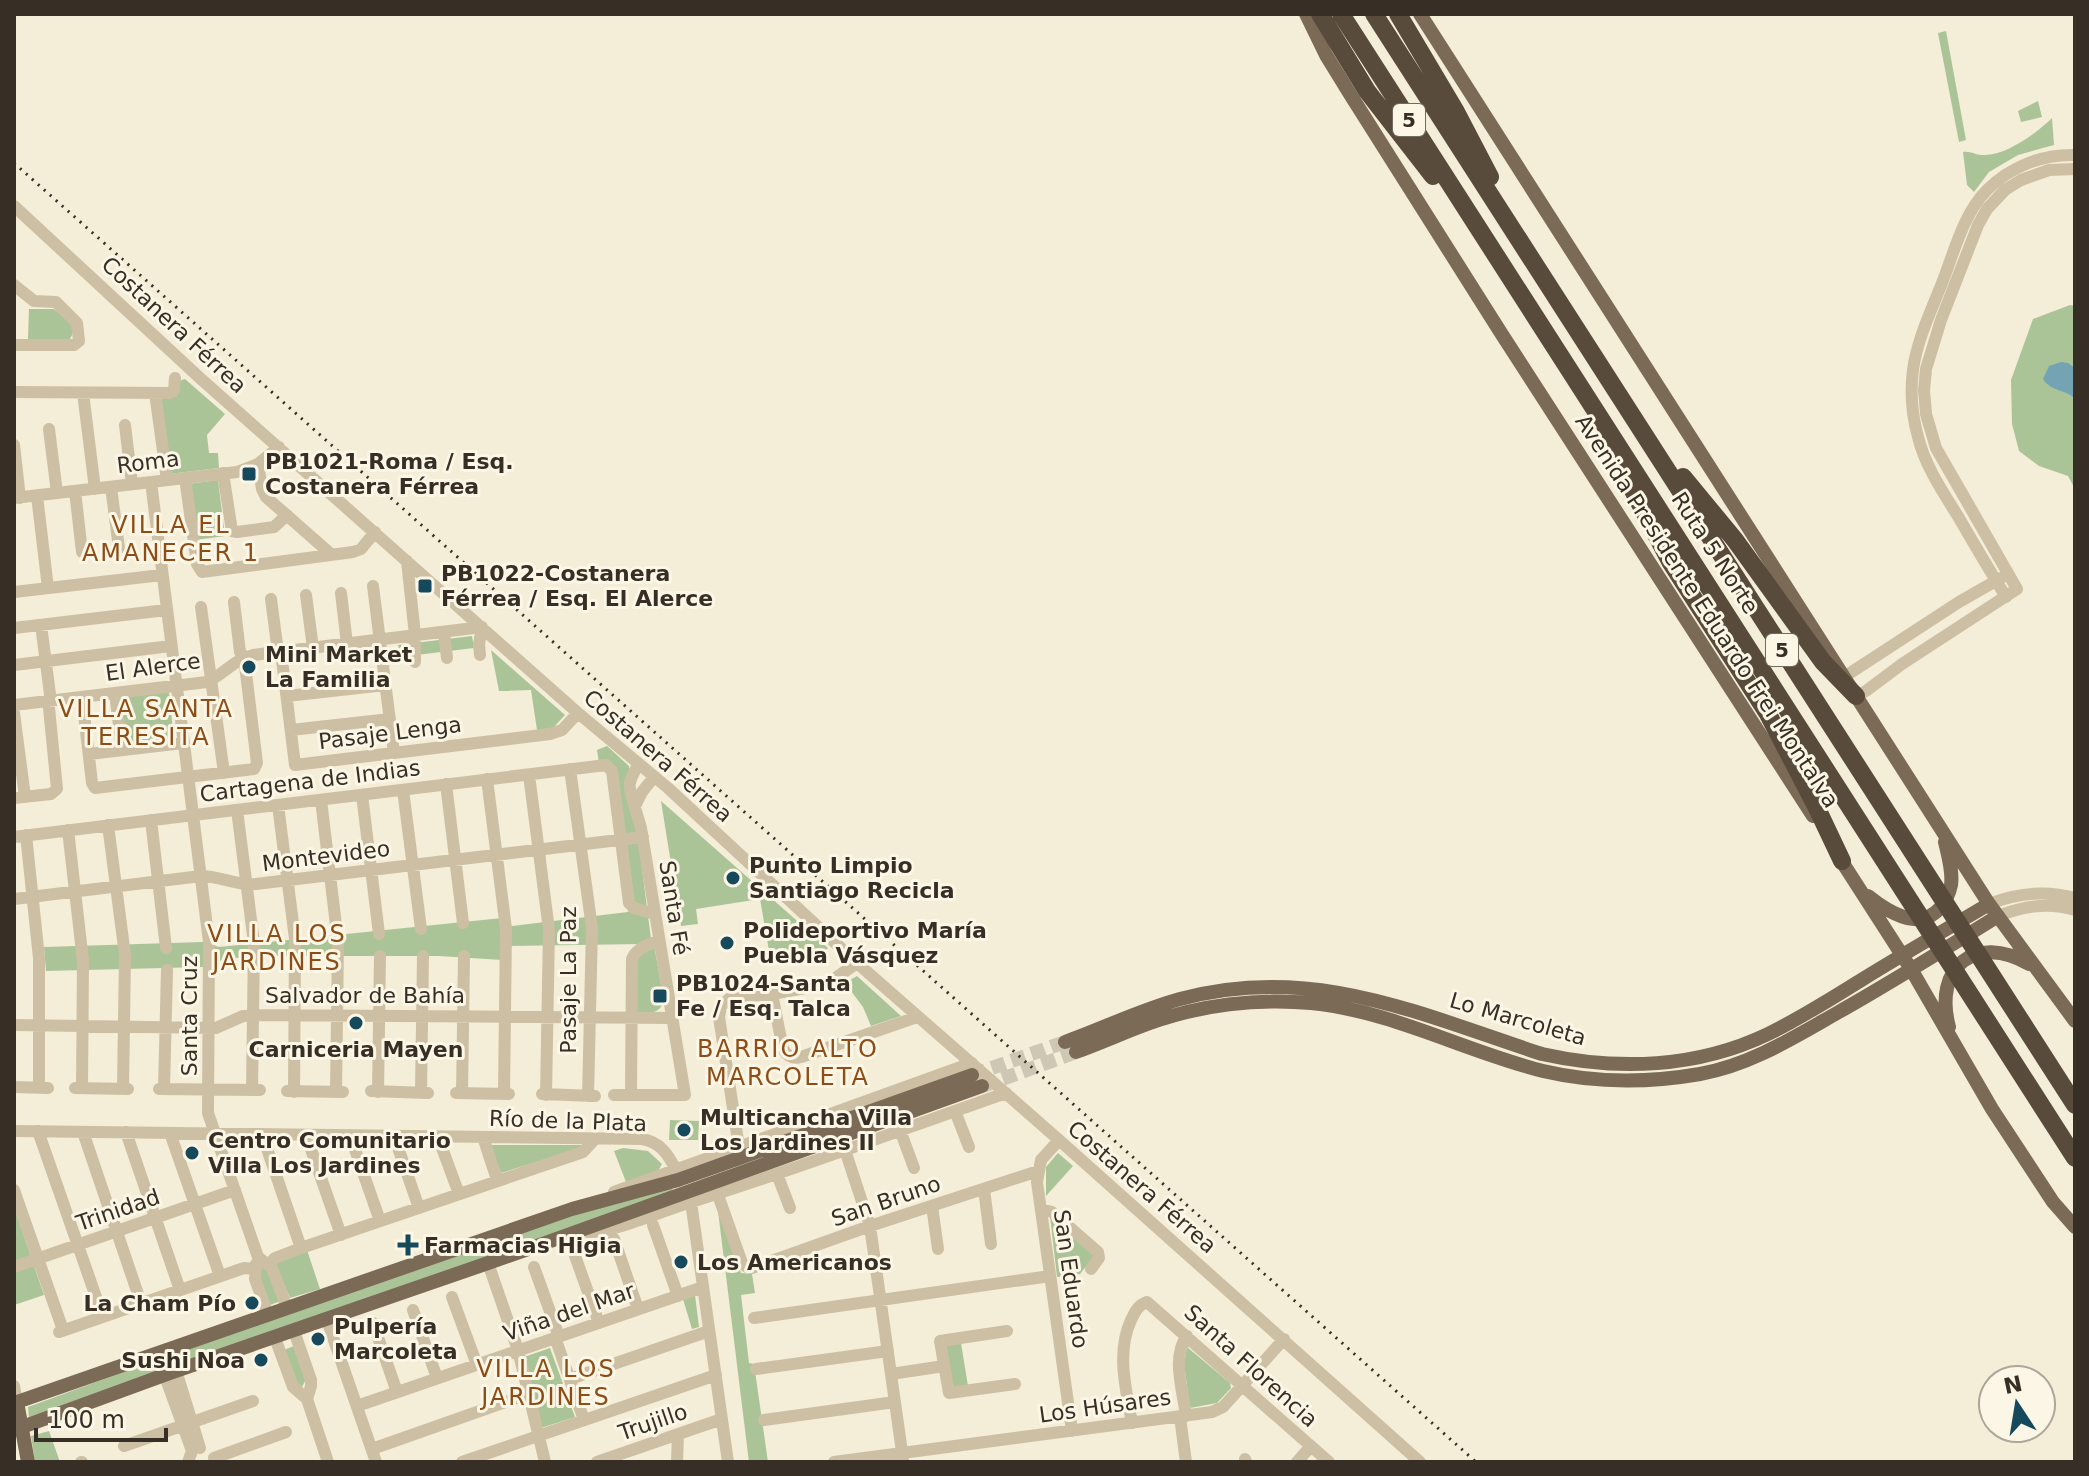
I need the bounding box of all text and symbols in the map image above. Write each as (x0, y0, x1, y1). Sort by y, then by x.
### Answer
road number: 5 (1393, 104, 1425, 136)
street label: Costanera Férrea (96, 252, 252, 398)
street label: Avenida Presidente Eduardo Frei Montalva (1570, 410, 1844, 812)
street label: Roma (115, 446, 181, 478)
place label: PB1021-Roma / Esq. Costanera Férrea (265, 449, 514, 499)
marker: PB1021-Roma / Esq. Costanera Férrea (240, 465, 258, 483)
street label: Ruta 5 Norte (1667, 488, 1763, 618)
district label: VILLA EL AMANECER 1 (82, 511, 260, 567)
place label: PB1022-Costanera Férrea / Esq. El Alerce (441, 561, 713, 611)
marker: PB1022-Costanera Férrea / Esq. El Alerce (416, 577, 434, 595)
road number: 5 (1766, 634, 1798, 666)
place label: Mini Market La Familia (265, 642, 413, 692)
street label: El Alerce (104, 648, 202, 686)
marker: Mini Market La Familia (240, 658, 258, 676)
street label: Costanera Férrea (579, 685, 737, 827)
district label: VILLA SANTA TERESITA (58, 695, 234, 751)
street label: Pasaje Lenga (317, 712, 463, 754)
street label: Cartagena de Indias (198, 755, 422, 807)
street label: Montevideo (261, 836, 391, 876)
place label: Punto Limpio Santiago Recicla (749, 853, 955, 903)
street label: Santa Fé (654, 859, 694, 957)
marker: Punto Limpio Santiago Recicla (724, 869, 742, 887)
street label: Pasaje La Paz (556, 906, 581, 1054)
place label: Polideportivo María Puebla Vásquez (743, 918, 987, 968)
district label: VILLA LOS JARDINES (207, 920, 347, 976)
marker: Polideportivo María Puebla Vásquez (718, 934, 736, 952)
street label: Santa Cruz (177, 956, 202, 1076)
place label: PB1024-Santa Fe / Esq. Talca (676, 971, 851, 1021)
street label: Salvador de Bahía (265, 983, 465, 1008)
marker: PB1024-Santa Fe / Esq. Talca (651, 987, 669, 1005)
street label: Lo Marcoleta (1447, 988, 1589, 1050)
marker: Carniceria Mayen (347, 1014, 365, 1032)
district label: BARRIO ALTO MARCOLETA (697, 1035, 879, 1091)
place label: Carniceria Mayen (249, 1037, 463, 1062)
place label: Multicancha Villa Los Jardines II (700, 1105, 912, 1155)
street label: Río de la Plata (489, 1106, 647, 1136)
street label: Costanera Férrea (1063, 1116, 1221, 1258)
marker: Multicancha Villa Los Jardines II (675, 1121, 693, 1139)
place label: Centro Comunitario Villa Los Jardines (208, 1128, 451, 1178)
marker: Centro Comunitario Villa Los Jardines (183, 1144, 201, 1162)
street label: San Bruno (828, 1171, 944, 1231)
street label: Trinidad (72, 1184, 163, 1236)
street label: San Eduardo (1049, 1208, 1093, 1350)
place label: Farmacias Higia (424, 1233, 621, 1258)
marker: Farmacias Higia (399, 1236, 417, 1254)
place label: Los Americanos (697, 1250, 892, 1275)
marker: Los Americanos (672, 1253, 690, 1271)
street label: Viña del Mar (500, 1278, 639, 1346)
place label: La Cham Pío (83, 1291, 236, 1316)
marker: La Cham Pío (243, 1294, 261, 1312)
street label: Santa Florencia (1179, 1300, 1323, 1432)
place label: Pulpería Marcoleta (334, 1314, 458, 1364)
marker: Pulpería Marcoleta (309, 1330, 327, 1348)
place label: Sushi Noa (121, 1348, 245, 1373)
marker: Sushi Noa (252, 1351, 270, 1369)
district label: VILLA LOS JARDINES (476, 1355, 616, 1411)
north arrow (1977, 1364, 2057, 1444)
text: N (2001, 1371, 2025, 1399)
street label: Los Húsares (1038, 1384, 1172, 1428)
scale bar (36, 1392, 166, 1442)
street label: Trujillo (614, 1399, 691, 1446)
text: 100 m (48, 1406, 125, 1434)

